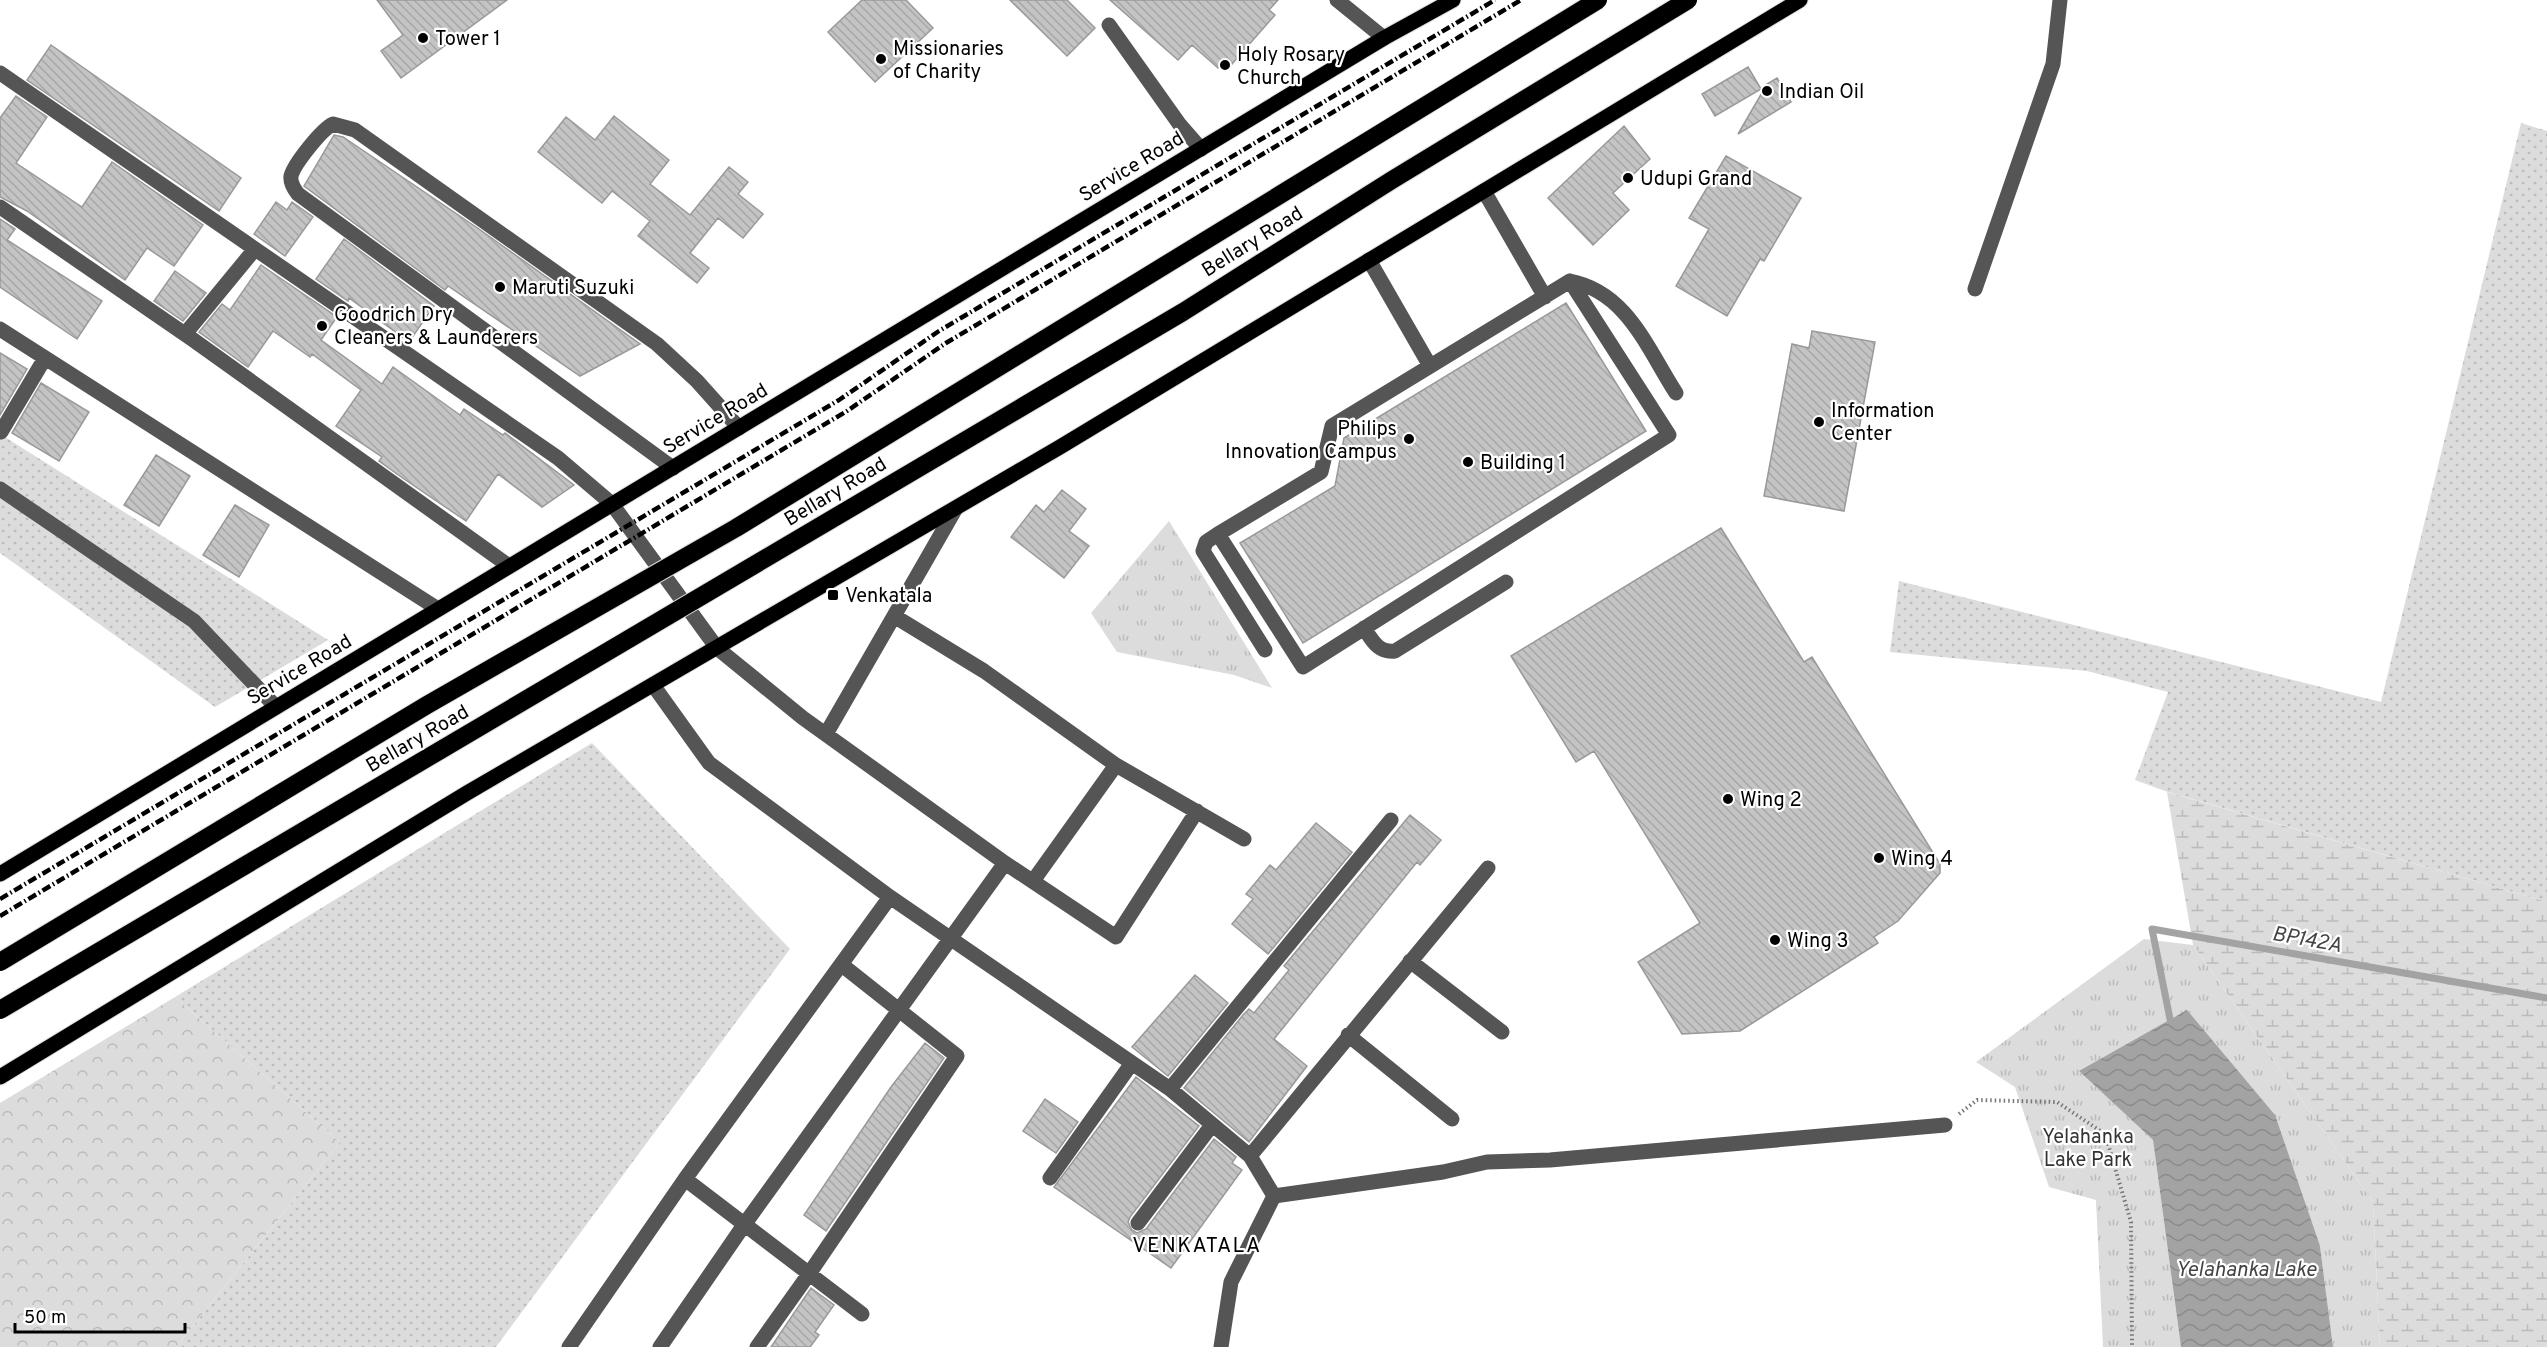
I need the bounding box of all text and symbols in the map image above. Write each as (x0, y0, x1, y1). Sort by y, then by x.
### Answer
place label: Tower 1 (435, 27, 501, 53)
marker: Tower 1 (416, 31, 430, 45)
place label: Missionaries of Charity (893, 37, 1004, 86)
place label: Holy Rosary Church (1237, 43, 1345, 92)
marker: Missionaries of Charity (874, 52, 888, 66)
marker: Holy Rosary Church (1218, 58, 1232, 72)
place label: Indian Oil (1779, 80, 1864, 106)
marker: Indian Oil (1760, 84, 1774, 98)
street label: Service Road (1075, 126, 1189, 209)
place label: Udupi Grand (1640, 167, 1752, 193)
marker: Udupi Grand (1621, 171, 1635, 185)
street label: Bellary Road (1197, 201, 1309, 284)
place label: Maruti Suzuki (512, 276, 634, 302)
marker: Maruti Suzuki (493, 280, 507, 294)
place label: Goodrich Dry Cleaners & Launderers (334, 303, 538, 352)
marker: Goodrich Dry Cleaners & Launderers (315, 319, 329, 333)
street label: Service Road (659, 378, 773, 461)
place label: Information Center (1831, 399, 1935, 448)
marker: Information Center (1812, 415, 1826, 429)
place label: Philips Innovation Campus (1225, 417, 1397, 466)
marker: Philips Innovation Campus (1402, 432, 1416, 446)
place label: Building 1 (1480, 451, 1566, 477)
street label: Bellary Road (780, 452, 892, 533)
marker: Building 1 (1461, 455, 1475, 469)
place label: Venkatala (845, 584, 932, 610)
marker: Venkatala (826, 588, 840, 602)
street label: Service Road (243, 629, 357, 712)
street label: Bellary Road (362, 700, 474, 780)
place label: Wing 2 (1740, 788, 1802, 814)
marker: Wing 2 (1721, 792, 1735, 806)
place label: Wing 4 (1891, 847, 1953, 873)
marker: Wing 4 (1872, 851, 1886, 865)
water label: BP142A (2270, 921, 2344, 960)
place label: Wing 3 (1787, 929, 1848, 955)
marker: Wing 3 (1768, 933, 1782, 947)
park label: Yelahanka Lake Park (2042, 1125, 2134, 1174)
district label: VENKATALA (1132, 1233, 1262, 1260)
water label: Yelahanka Lake (2176, 1257, 2317, 1284)
scale bar (15, 1296, 184, 1334)
text: 50 m (24, 1307, 66, 1330)

